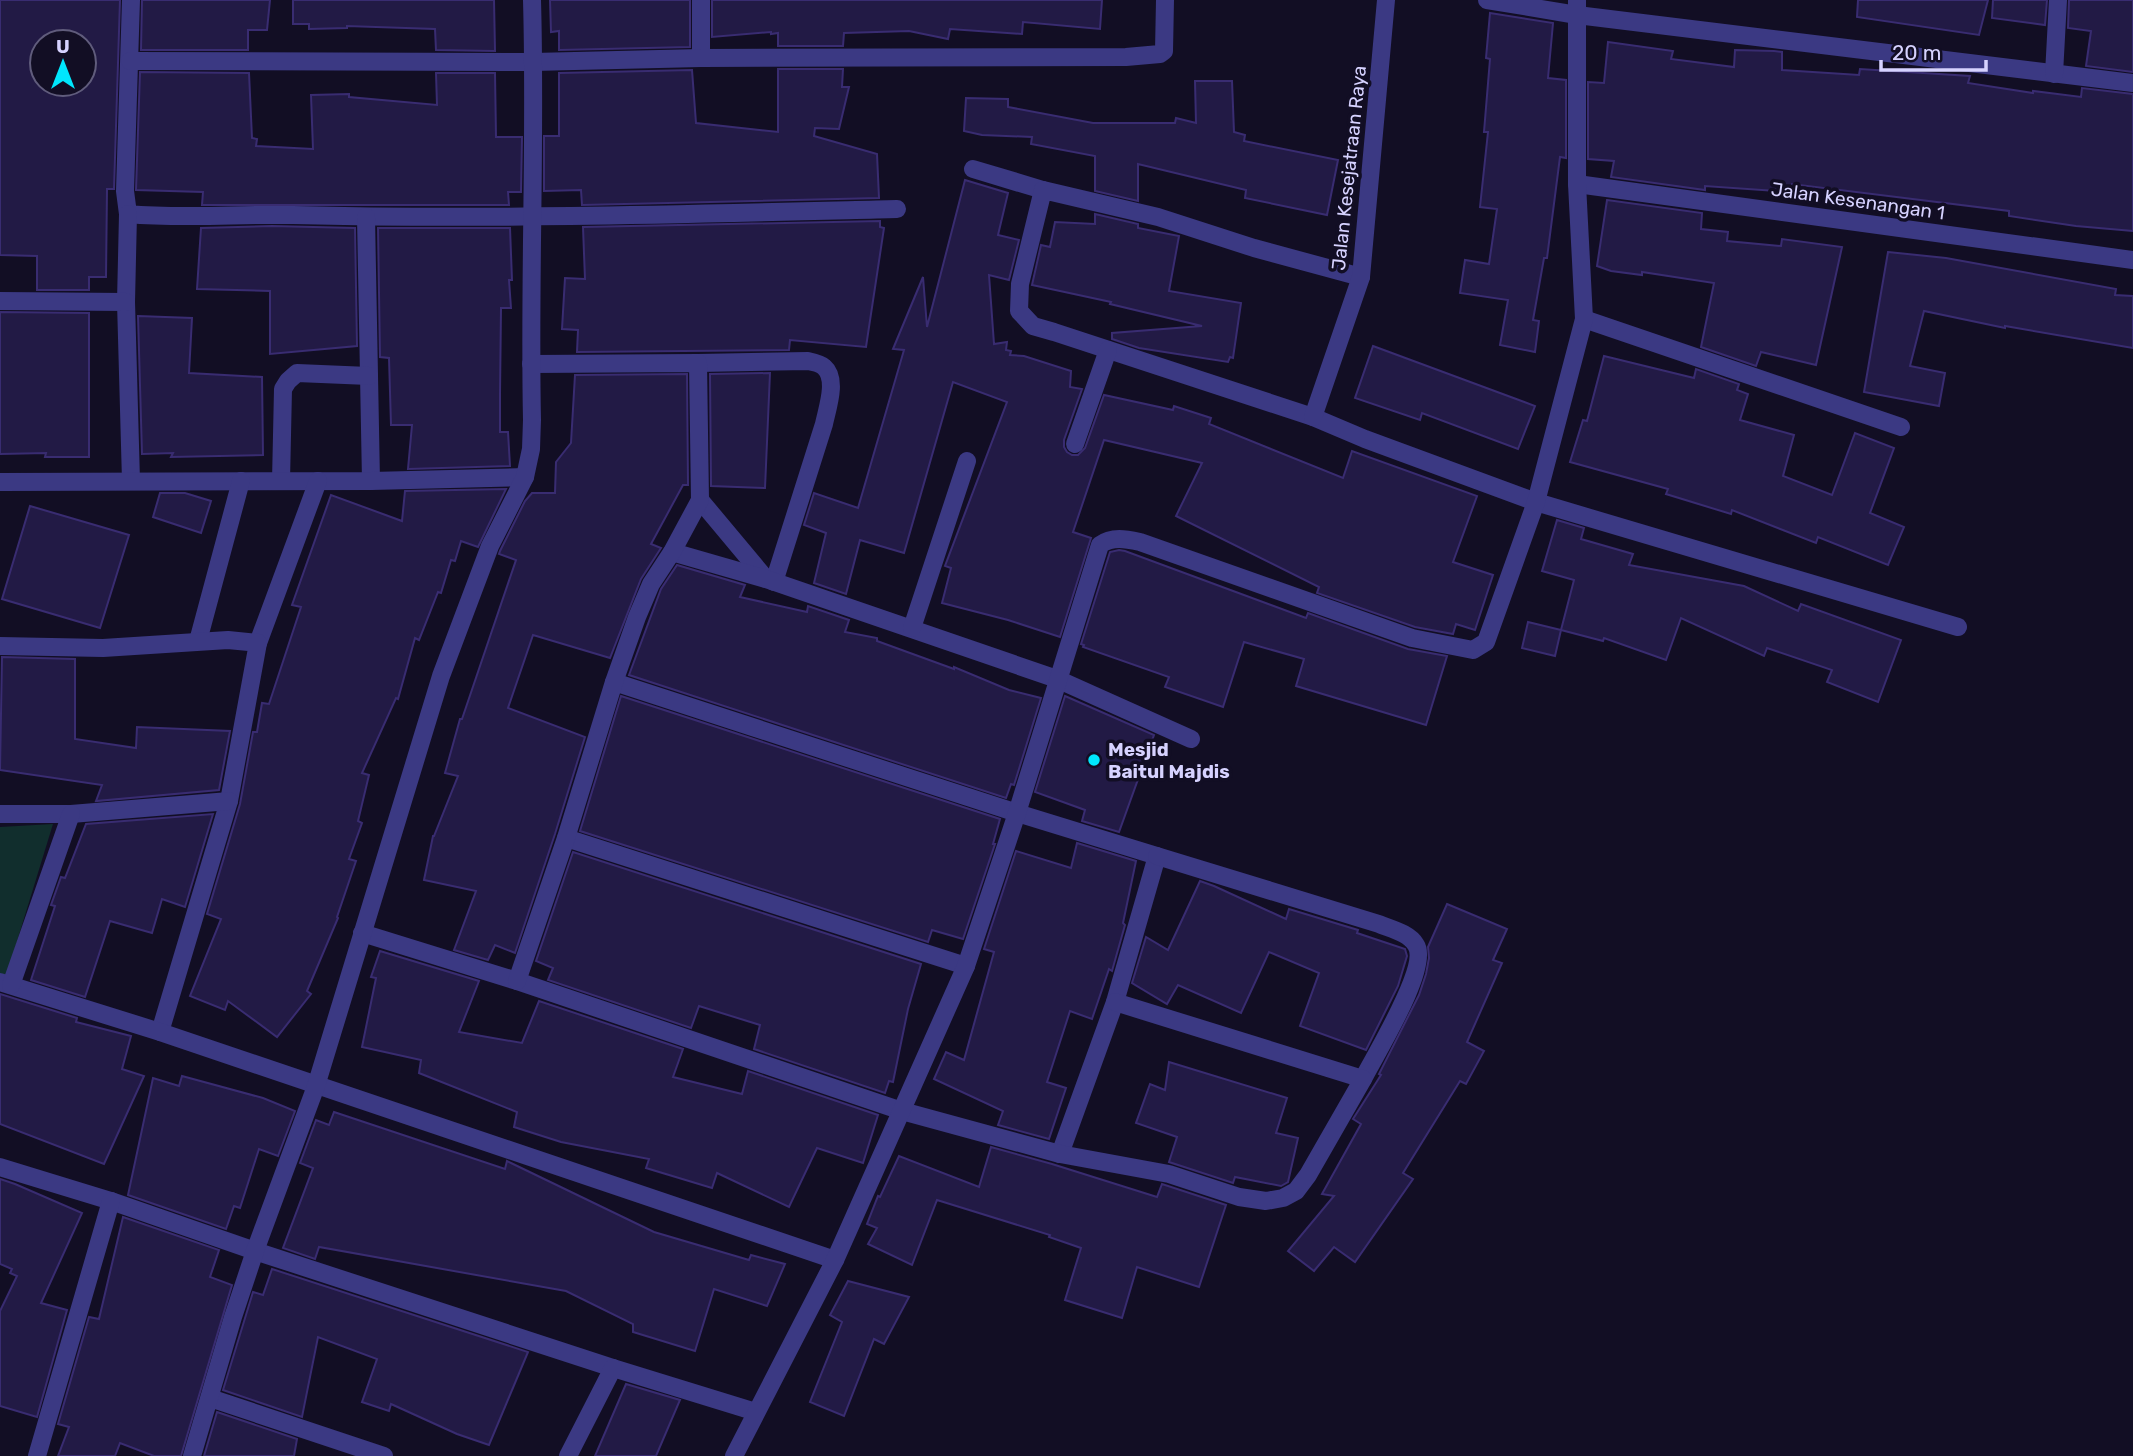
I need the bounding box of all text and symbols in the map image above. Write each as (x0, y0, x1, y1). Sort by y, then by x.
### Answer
north arrow (28, 28, 98, 98)
scale bar (1881, 28, 1986, 72)
text: U (56, 35, 70, 58)
text: 20 m (1892, 40, 1941, 65)
street label: Jalan Kesejatraan Raya (1327, 64, 1371, 272)
street label: Jalan Kesenangan 1 (1770, 177, 1946, 225)
place label: Mesjid Baitul Majdis (1108, 738, 1230, 783)
marker: Mesjid Baitul Majdis (1086, 752, 1102, 768)

